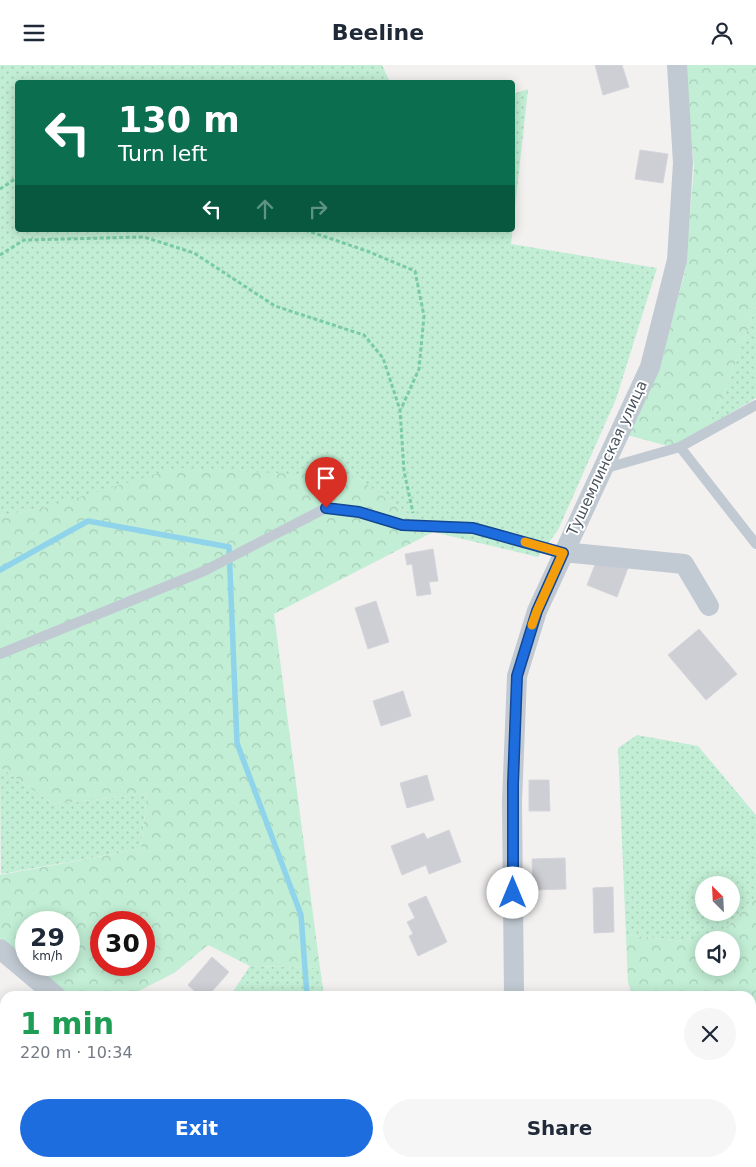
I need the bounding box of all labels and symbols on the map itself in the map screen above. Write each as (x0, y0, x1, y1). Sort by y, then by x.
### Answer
street label: Тушемлинская улица (563, 377, 651, 539)
pin (305, 457, 347, 508)
position arrow (486, 866, 538, 918)
north arrow (695, 876, 740, 921)
speed limit sign: 30 (90, 911, 155, 976)

